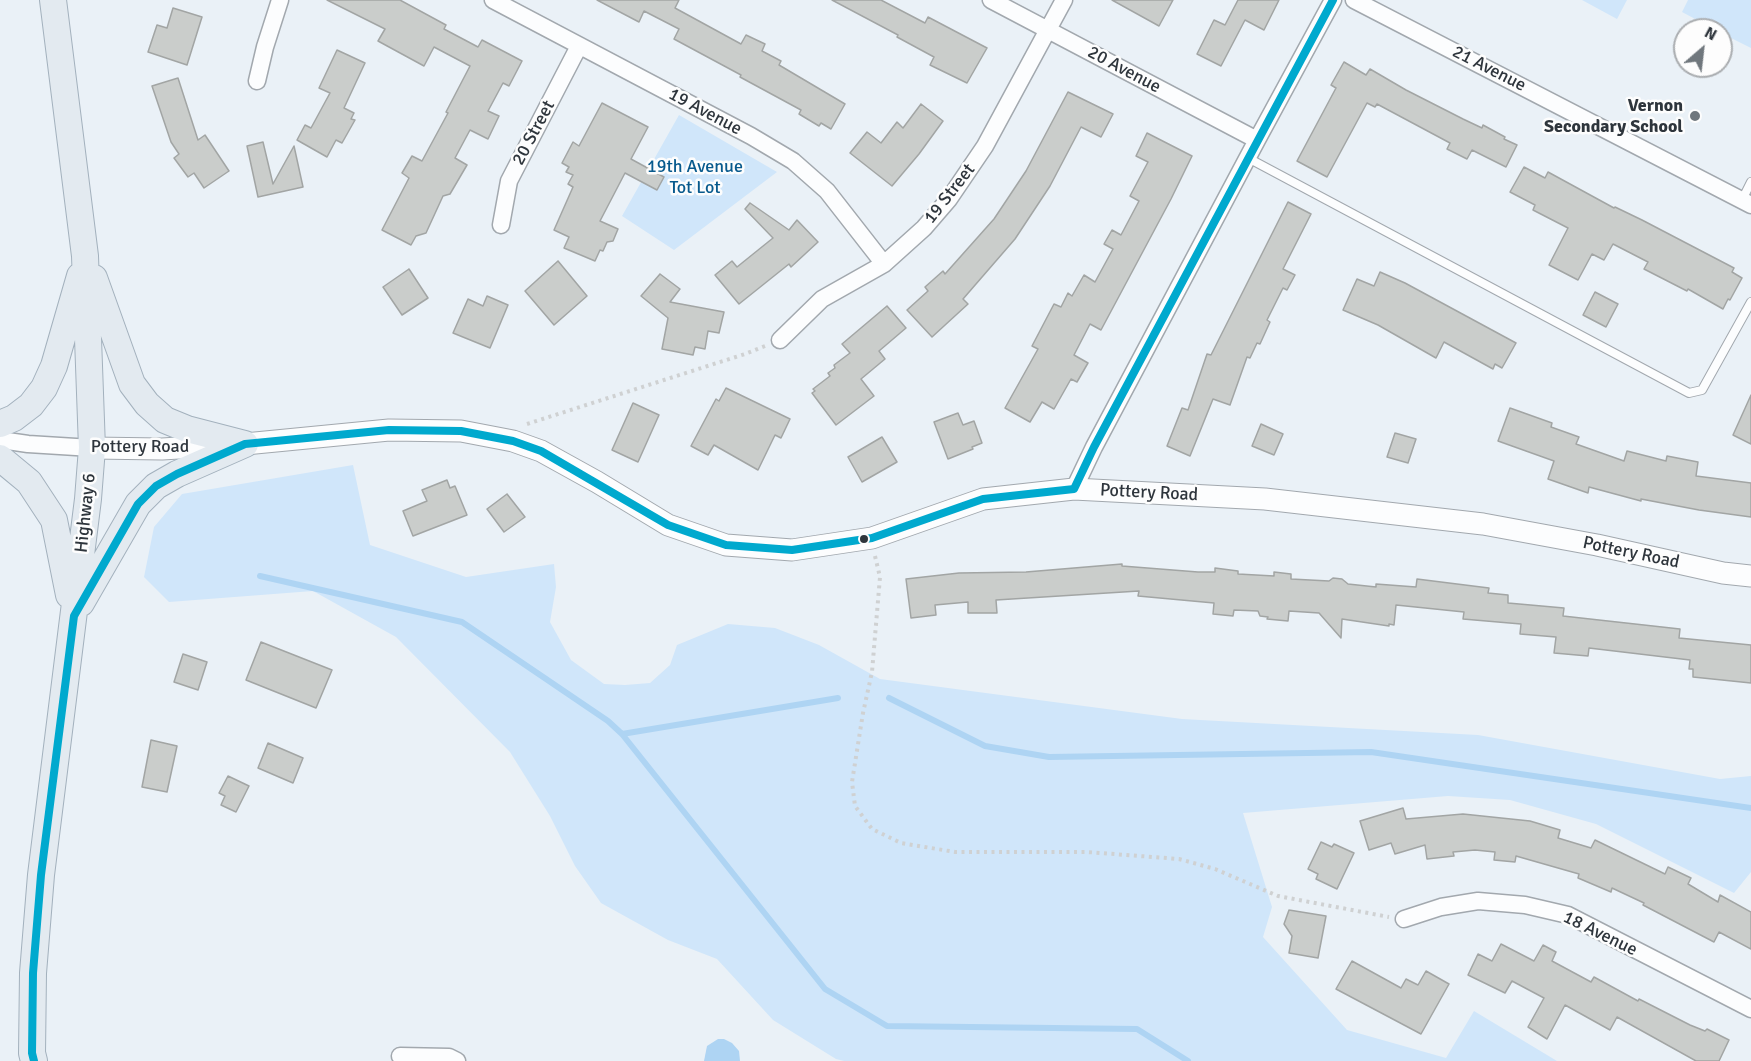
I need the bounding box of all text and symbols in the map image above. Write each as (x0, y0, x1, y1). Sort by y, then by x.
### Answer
north arrow (1673, 18, 1733, 78)
text: N (1701, 22, 1720, 45)
street label: 21 Avenue (1449, 41, 1529, 97)
street label: 20 Avenue (1084, 42, 1164, 98)
street label: 19 Avenue (665, 84, 745, 140)
place label: Vernon Secondary School (1544, 95, 1683, 138)
street label: 20 Street (508, 97, 560, 169)
marker: Vernon Secondary School (1688, 109, 1702, 123)
park label: 19th Avenue Tot Lot (647, 156, 743, 198)
street label: 19 Street (920, 160, 980, 228)
street label: Pottery Road (91, 436, 189, 458)
street label: Highway 6 (71, 472, 101, 554)
street label: Pottery Road (1099, 480, 1199, 506)
street label: Pottery Road (1581, 532, 1681, 574)
unlabelled marker (858, 533, 870, 545)
street label: 18 Avenue (1559, 907, 1641, 961)

